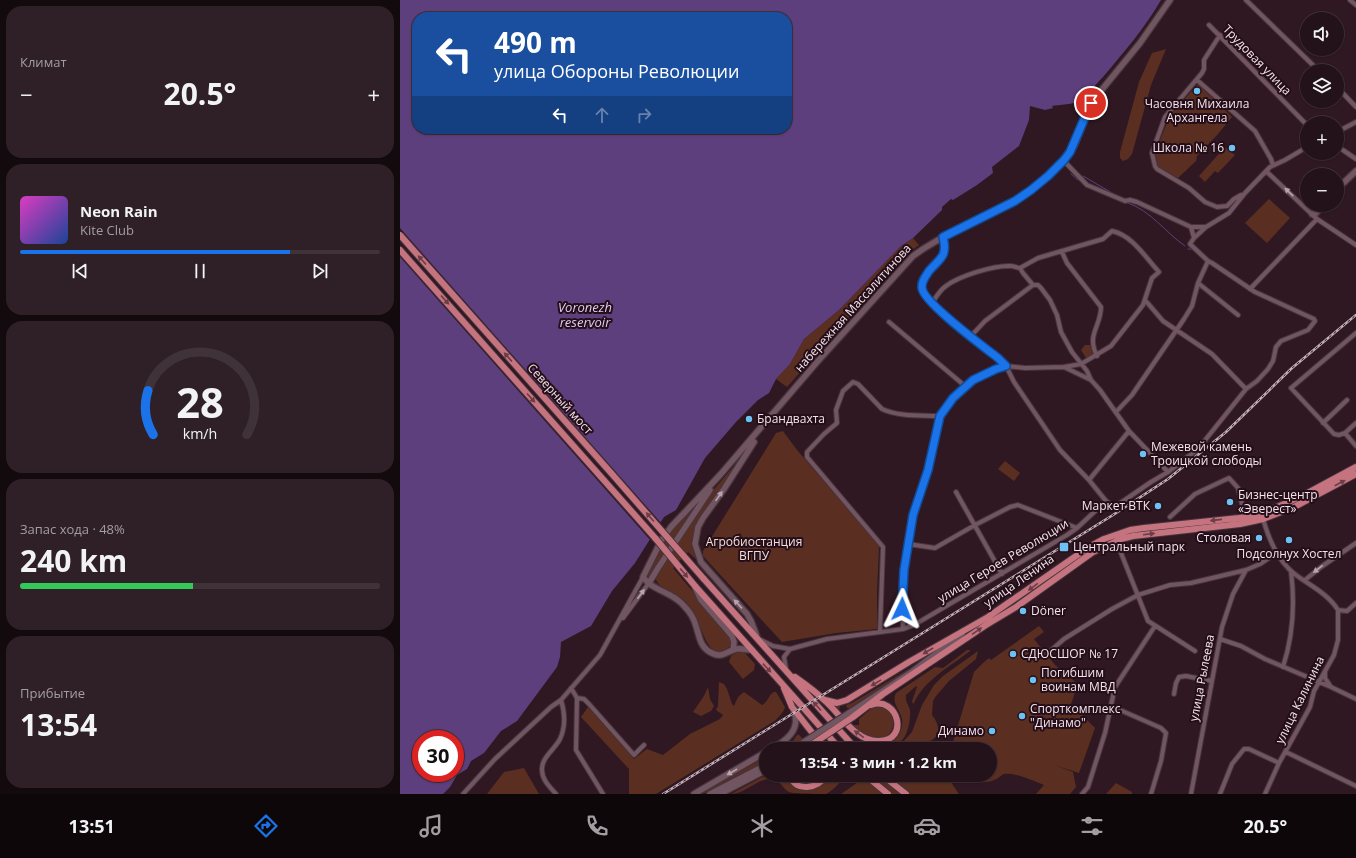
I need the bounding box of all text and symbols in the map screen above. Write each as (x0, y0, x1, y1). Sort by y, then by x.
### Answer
map controls (1300, 12, 1344, 212)
button: sound (1300, 12, 1344, 56)
street label: Трудовая улица (1219, 21, 1295, 99)
text: 490 m (494, 23, 577, 61)
icon: left (428, 28, 480, 80)
text: Климат (20, 53, 67, 71)
text: улица Обороны Революции (494, 59, 739, 83)
button: layers (1300, 64, 1344, 108)
text: 20.5° (164, 73, 236, 114)
text: − (20, 79, 33, 109)
text: + (367, 79, 380, 109)
pin (1074, 86, 1108, 120)
marker: Часовня Михаила Архангела (1192, 86, 1202, 96)
icon: arrive (1080, 92, 1102, 114)
place label: Часовня Михаила Архангела (1145, 95, 1249, 126)
icon: left (549, 104, 571, 126)
icon: ahead (591, 104, 613, 126)
icon: right (633, 104, 655, 126)
button: + (1300, 116, 1344, 160)
place label: Школа № 16 (1152, 139, 1224, 156)
marker: Школа № 16 (1227, 143, 1237, 153)
button: − (1300, 168, 1344, 212)
one-way arrow (1284, 188, 1294, 197)
text: Neon Rain (80, 201, 158, 221)
text: Kite Club (80, 221, 134, 239)
street label: набережная Массалитинова (790, 240, 915, 375)
one-way arrow (417, 254, 426, 265)
icon: previous (69, 260, 91, 282)
icon: pause (189, 260, 211, 282)
icon: next (309, 260, 331, 282)
one-way arrow (440, 295, 449, 306)
water label: Voronezh reservoir (558, 298, 612, 331)
one-way arrow (503, 352, 513, 362)
street label: Северный мост (524, 359, 597, 438)
text: 28 (176, 374, 224, 430)
one-way arrow (526, 392, 535, 403)
place label: Брандвахта (757, 410, 825, 427)
marker: Брандвахта (744, 414, 754, 424)
text: km/h (183, 424, 217, 443)
place label: Межевой камень Троицкой слободы (1151, 438, 1262, 469)
marker: Межевой камень Троицкой слободы (1138, 449, 1148, 459)
one-way arrow (1334, 479, 1345, 486)
place label: Бизнес-центр «Эверест» (1238, 486, 1318, 517)
one-way arrow (715, 491, 723, 501)
place label: Маркет ВТК (1082, 497, 1151, 514)
marker: Бизнес-центр «Эверест» (1225, 497, 1235, 507)
marker: Маркет ВТК (1153, 501, 1163, 511)
one-way arrow (645, 512, 655, 522)
street label: улица Героев Революции (934, 515, 1071, 606)
one-way arrow (1210, 517, 1222, 523)
text: Запас хода · 48% (20, 520, 125, 538)
place label: Столовая (1196, 529, 1251, 546)
one-way arrow (1143, 531, 1155, 537)
park label: Агробиостанция ВГПУ (706, 533, 802, 564)
marker: Столовая (1254, 533, 1264, 543)
marker: Подсолнух Хостел (1284, 535, 1294, 545)
place label: Центральный парк (1073, 538, 1186, 555)
text: 240 km (20, 540, 127, 581)
marker: Центральный парк (1058, 541, 1070, 553)
place label: Подсолнух Хостел (1237, 545, 1341, 562)
street label: улица Ленина (980, 550, 1057, 611)
one-way arrow (1313, 565, 1324, 574)
one-way arrow (680, 568, 689, 579)
one-way arrow (1028, 582, 1038, 590)
position arrow (881, 588, 923, 630)
one-way arrow (637, 589, 645, 600)
one-way arrow (734, 599, 743, 610)
place label: Döner (1031, 602, 1066, 619)
marker: Döner (1018, 606, 1028, 616)
one-way arrow (972, 627, 982, 635)
street label: улица Рылеева (1185, 633, 1218, 723)
place label: СДЮСШОР № 17 (1021, 645, 1118, 662)
one-way arrow (922, 648, 934, 655)
marker: СДЮСШОР № 17 (1008, 649, 1018, 659)
street label: улица Калинина (1271, 653, 1328, 747)
one-way arrow (762, 663, 771, 673)
place label: Погибшим воинам МВД (1041, 664, 1116, 695)
marker: Погибшим воинам МВД (1028, 675, 1038, 685)
one-way arrow (870, 679, 882, 686)
text: Прибытие (20, 684, 85, 702)
one-way arrow (813, 700, 822, 711)
place label: Спорткомплекс "Динамо" (1030, 700, 1121, 731)
text: 13:54 (20, 704, 97, 745)
marker: Спорткомплекс "Динамо" (1017, 711, 1027, 721)
place label: Динамо (938, 722, 984, 739)
marker: Динамо (987, 726, 997, 736)
speed limit sign: 30 (412, 730, 464, 782)
one-way arrow (854, 730, 864, 738)
text: 13:54 · 3 мин · 1.2 km (799, 752, 957, 772)
one-way arrow (726, 768, 738, 775)
icon: directions (252, 812, 280, 840)
icon: music (417, 812, 445, 840)
icon: phone (583, 812, 611, 840)
icon: climate (748, 812, 776, 840)
icon: car (913, 812, 941, 840)
icon: filters (1078, 812, 1106, 840)
text: 13:51 (69, 814, 115, 838)
text: 20.5° (1244, 814, 1287, 838)

